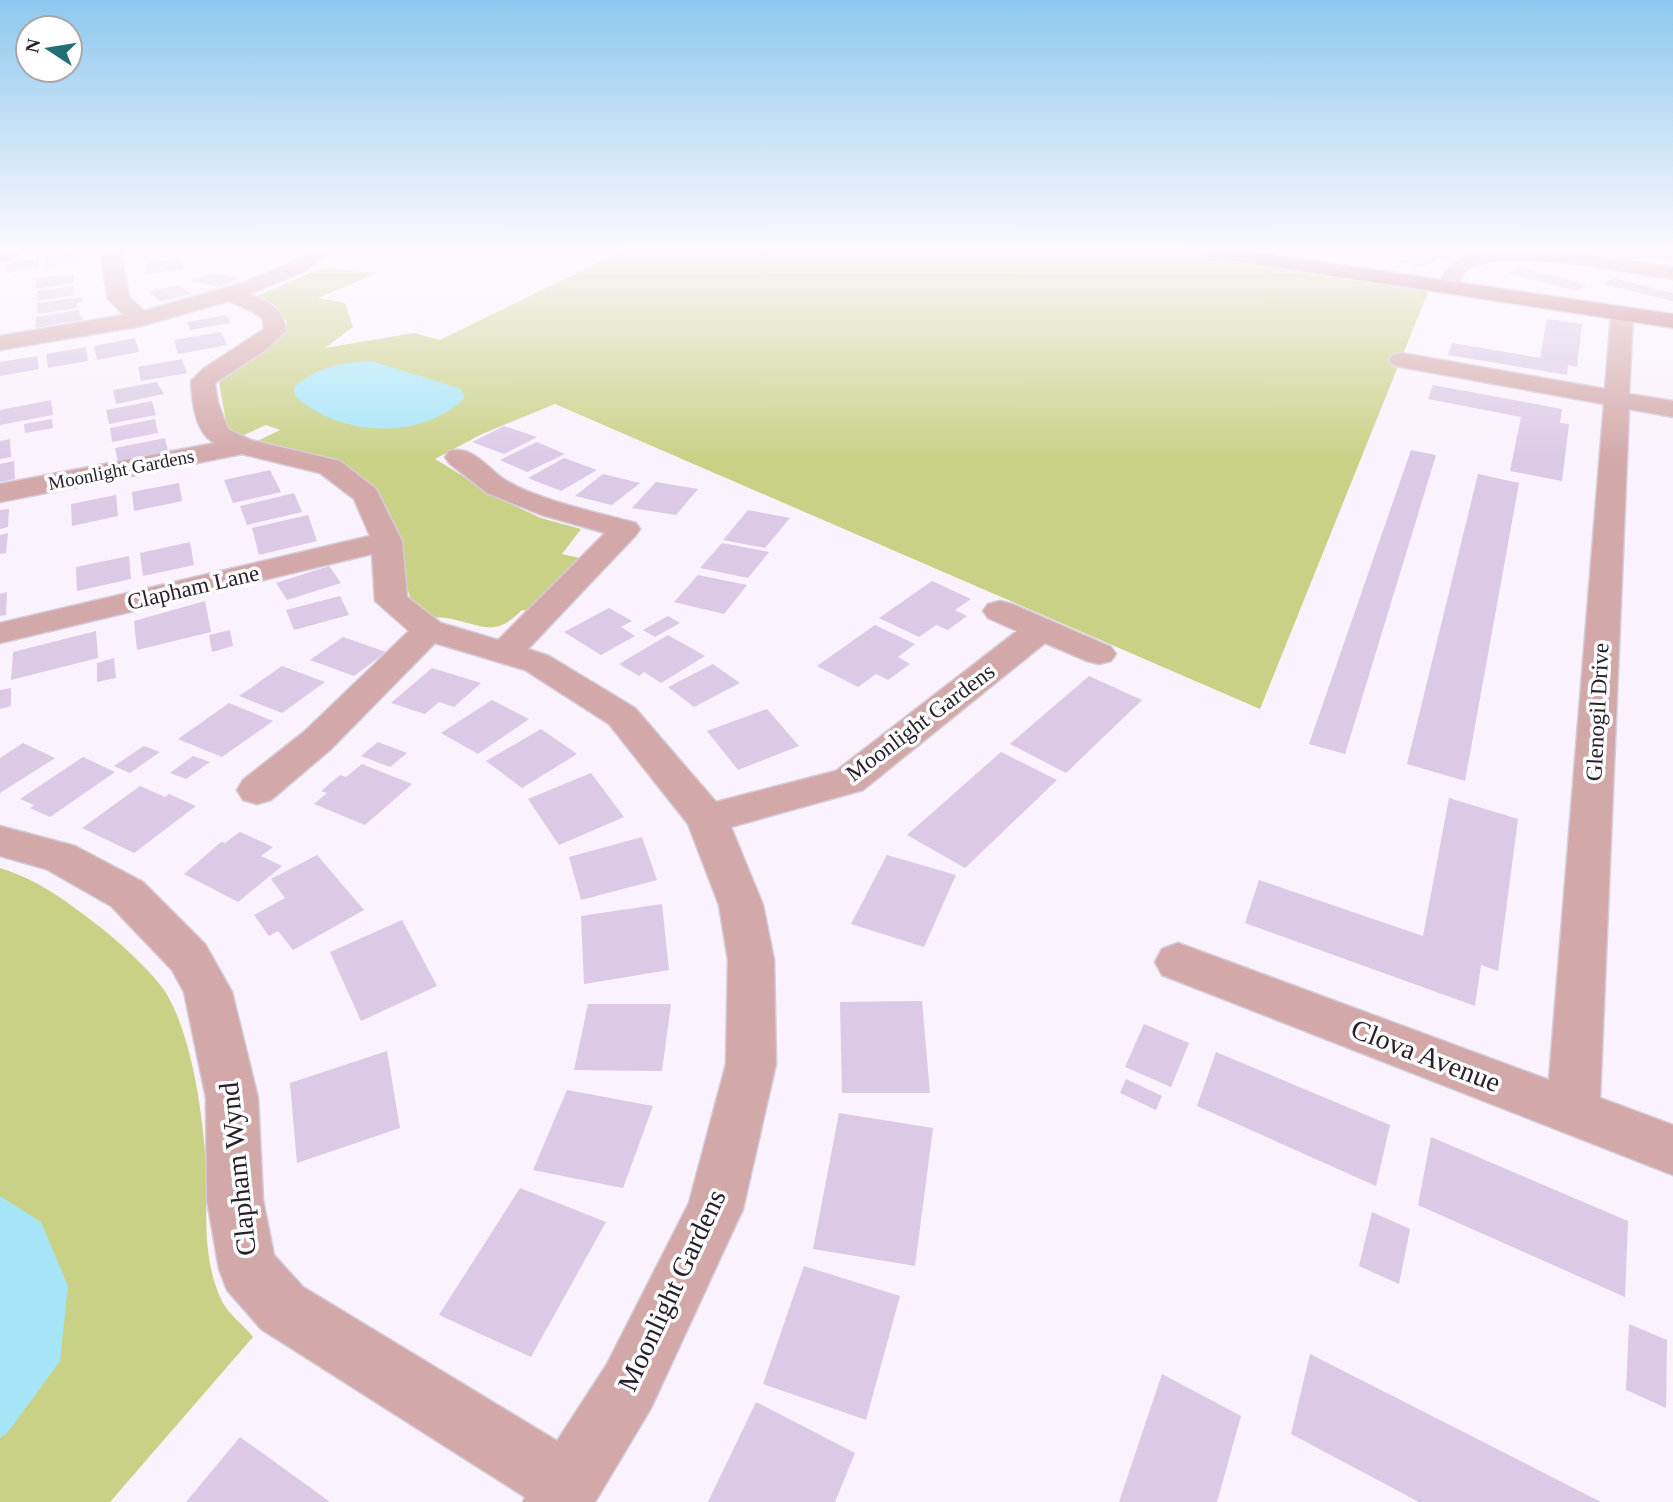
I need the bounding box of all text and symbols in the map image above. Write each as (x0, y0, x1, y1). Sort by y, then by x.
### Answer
north arrow (14, 14, 84, 84)
text: N (21, 36, 45, 54)
street label: Moonlight Gardens (46, 445, 196, 494)
street label: Clapham Lane (125, 560, 262, 615)
street label: Glenogil Drive (1581, 642, 1614, 782)
street label: Moonlight Gardens (841, 658, 1000, 786)
street label: Clova Avenue (1347, 1013, 1505, 1098)
street label: Clapham Wynd (213, 1081, 262, 1257)
street label: Moonlight Gardens (611, 1185, 732, 1396)

